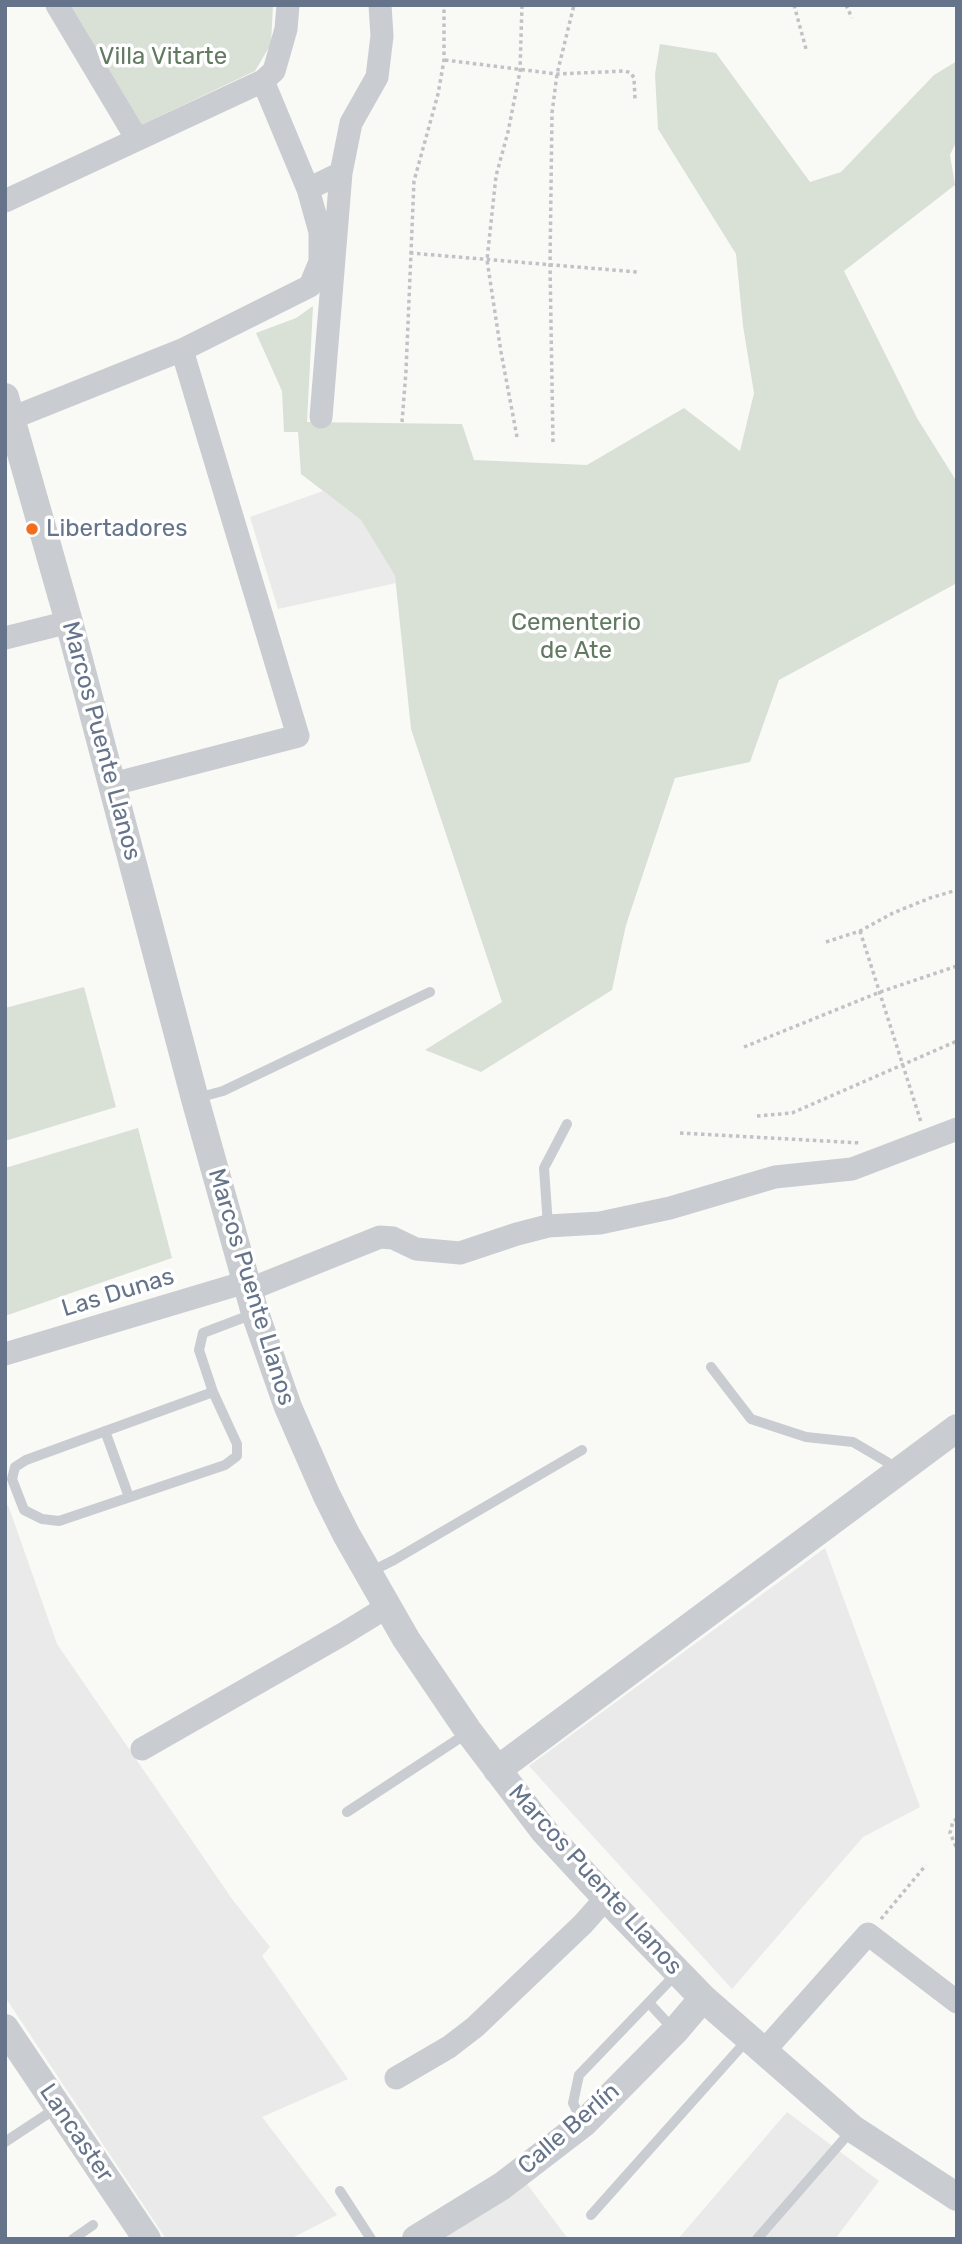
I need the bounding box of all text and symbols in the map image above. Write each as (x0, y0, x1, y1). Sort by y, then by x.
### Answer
park label: Villa Vitarte (99, 43, 227, 71)
place label: Libertadores (46, 515, 187, 543)
marker: Libertadores (24, 521, 40, 537)
park label: Cementerio de Ate (511, 609, 641, 665)
street label: Marcos Puente Llanos (55, 619, 147, 863)
street label: Marcos Puente Llanos (201, 1165, 301, 1409)
street label: Las Dunas (58, 1262, 178, 1324)
street label: Marcos Puente Llanos (502, 1779, 688, 1981)
street label: Calle Berlín (512, 2077, 626, 2181)
street label: Lancaster (33, 2079, 119, 2187)

